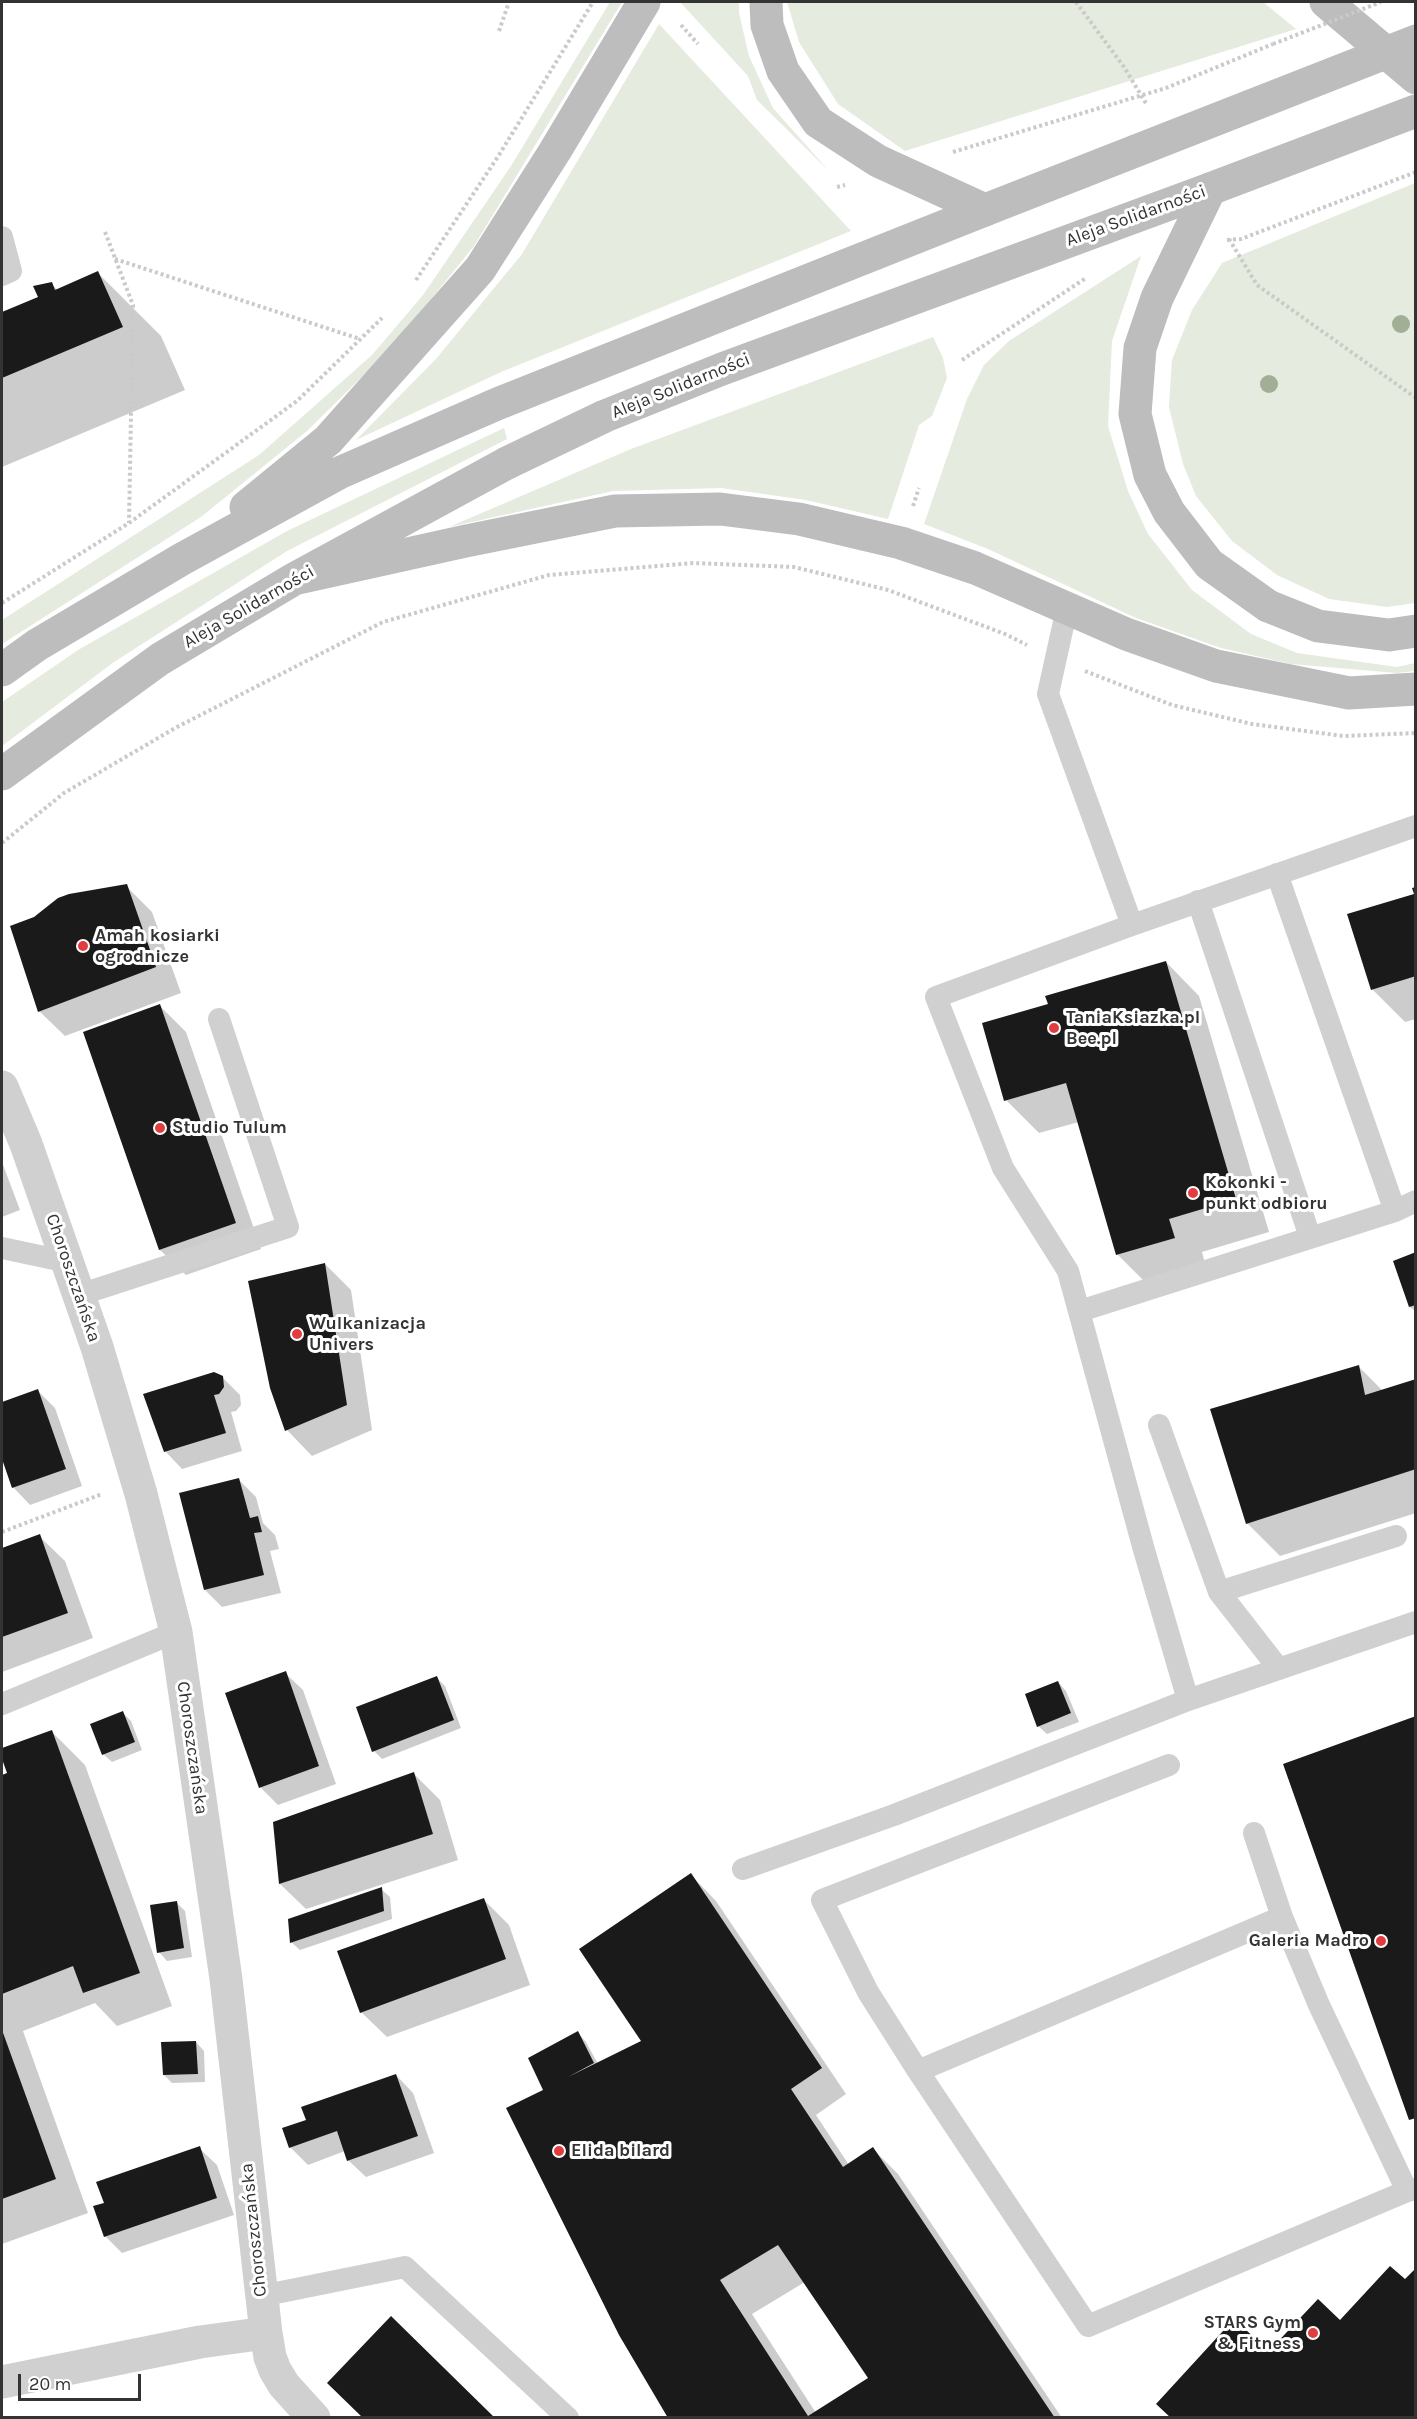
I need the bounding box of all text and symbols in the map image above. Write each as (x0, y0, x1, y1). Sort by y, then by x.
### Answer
street label: Aleja Solidarności (1063, 181, 1209, 251)
street label: Aleja Solidarności (609, 348, 753, 424)
street label: Aleja Solidarności (180, 561, 318, 653)
place label: Amah kosiarki ogrodnicze (95, 925, 220, 968)
marker: Amah kosiarki ogrodnicze (76, 939, 90, 953)
place label: TaniaKsiazka.pl Bee.pl (1066, 1007, 1200, 1050)
marker: TaniaKsiazka.pl Bee.pl (1047, 1021, 1061, 1035)
place label: Studio Tulum (172, 1117, 287, 1139)
marker: Studio Tulum (153, 1121, 167, 1135)
place label: Kokonki - punkt odbioru (1205, 1172, 1328, 1214)
marker: Kokonki - punkt odbioru (1186, 1186, 1200, 1200)
street label: Choroszczańska (41, 1211, 105, 1345)
place label: Wulkanizacja Univers (309, 1313, 426, 1356)
marker: Wulkanizacja Univers (290, 1327, 304, 1341)
street label: Choroszczańska (172, 1680, 212, 1816)
place label: Galeria Madro (1249, 1930, 1369, 1952)
marker: Galeria Madro (1374, 1934, 1388, 1948)
place label: Elida bilard (571, 2140, 670, 2162)
marker: Elida bilard (552, 2144, 566, 2158)
street label: Choroszczańska (236, 2162, 272, 2298)
place label: STARS Gym & Fitness (1204, 2312, 1301, 2354)
marker: STARS Gym & Fitness (1306, 2326, 1320, 2340)
scale bar (21, 2362, 144, 2400)
text: 20 m (29, 2373, 71, 2395)

